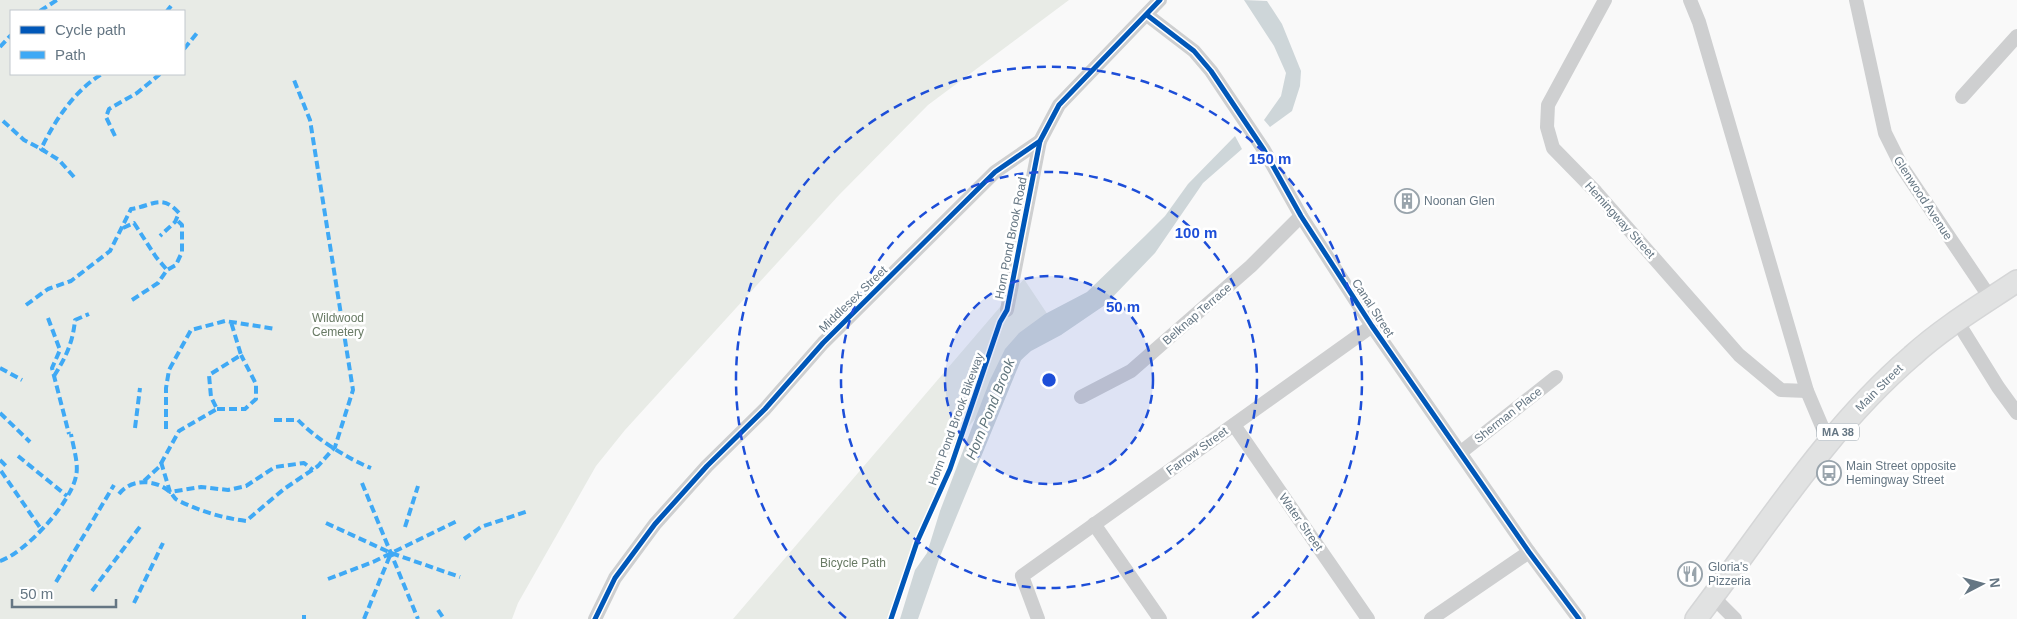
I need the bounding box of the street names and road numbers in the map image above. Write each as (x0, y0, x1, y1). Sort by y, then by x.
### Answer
street label: Glenwood Avenue (1891, 153, 1956, 243)
street label: Horn Pond Brook Road (992, 176, 1030, 300)
street label: Hemingway Street (1582, 179, 1658, 262)
street label: Middlesex Street (816, 262, 890, 335)
street label: Canal Street (1349, 276, 1397, 340)
street label: Belknap Terrace (1160, 280, 1234, 348)
street label: Horn Pond Brook Bikeway (925, 351, 987, 487)
street label: Main Street (1852, 361, 1906, 415)
street label: Sherman Place (1471, 384, 1545, 446)
street label: Farrow Street (1163, 424, 1231, 478)
road number: MA 38 (1817, 424, 1859, 441)
street label: Water Street (1276, 491, 1326, 554)

